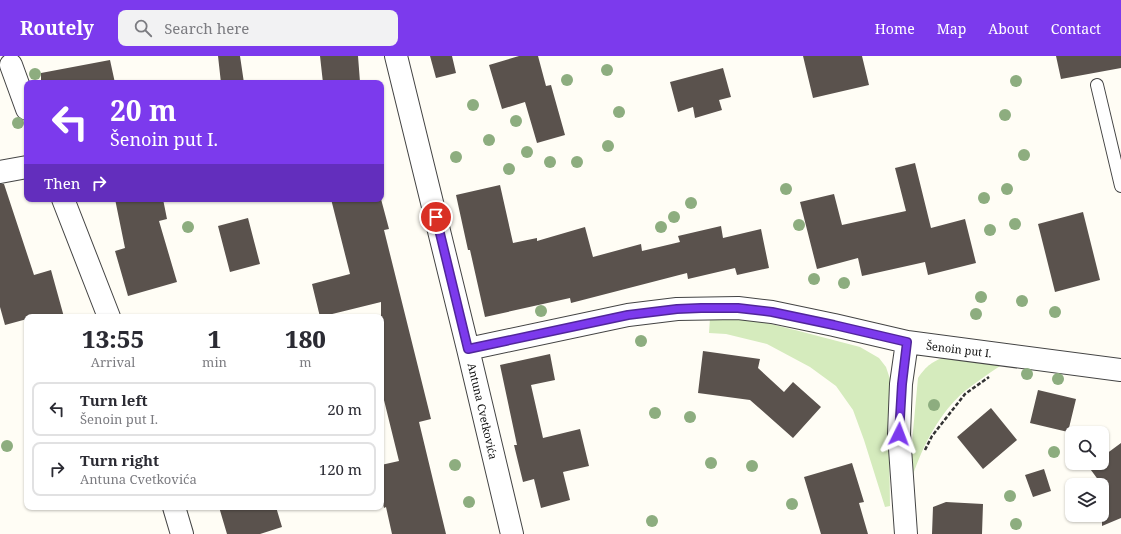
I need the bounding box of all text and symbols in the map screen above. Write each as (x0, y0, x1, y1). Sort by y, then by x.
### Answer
search box (118, 10, 398, 46)
text: Routely (20, 15, 94, 41)
icon: search (132, 17, 154, 39)
text: Search here (164, 18, 249, 38)
text: Home (875, 19, 915, 38)
text: Map (937, 19, 966, 38)
text: About (988, 19, 1029, 38)
text: Contact (1051, 19, 1101, 38)
text: 20 m (110, 91, 177, 129)
icon: left (44, 96, 96, 148)
text: Šenoin put I. (110, 127, 218, 151)
icon: right (88, 172, 110, 194)
text: Then (44, 173, 80, 193)
pin (419, 200, 453, 234)
icon: arrive (425, 206, 447, 228)
text: 13:55 (82, 322, 144, 355)
text: 1 (208, 322, 221, 355)
text: 180 (285, 322, 326, 355)
street label: Šenoin put I. (925, 338, 993, 360)
text: Arrival (91, 353, 135, 371)
text: min (202, 353, 227, 371)
text: m (299, 353, 312, 371)
street label: Antuna Cvetkovića (465, 361, 501, 461)
text: Turn left (80, 390, 148, 410)
icon: left (46, 398, 68, 420)
text: 20 m (327, 399, 362, 419)
text: Šenoin put I. (80, 410, 158, 428)
position arrow (878, 413, 920, 455)
map controls (1065, 426, 1109, 522)
button: search (1065, 426, 1109, 470)
text: Turn right (80, 450, 159, 470)
icon: right (46, 458, 68, 480)
text: 120 m (319, 459, 362, 479)
text: Antuna Cvetkovića (80, 470, 197, 488)
button: layers (1065, 478, 1109, 522)

